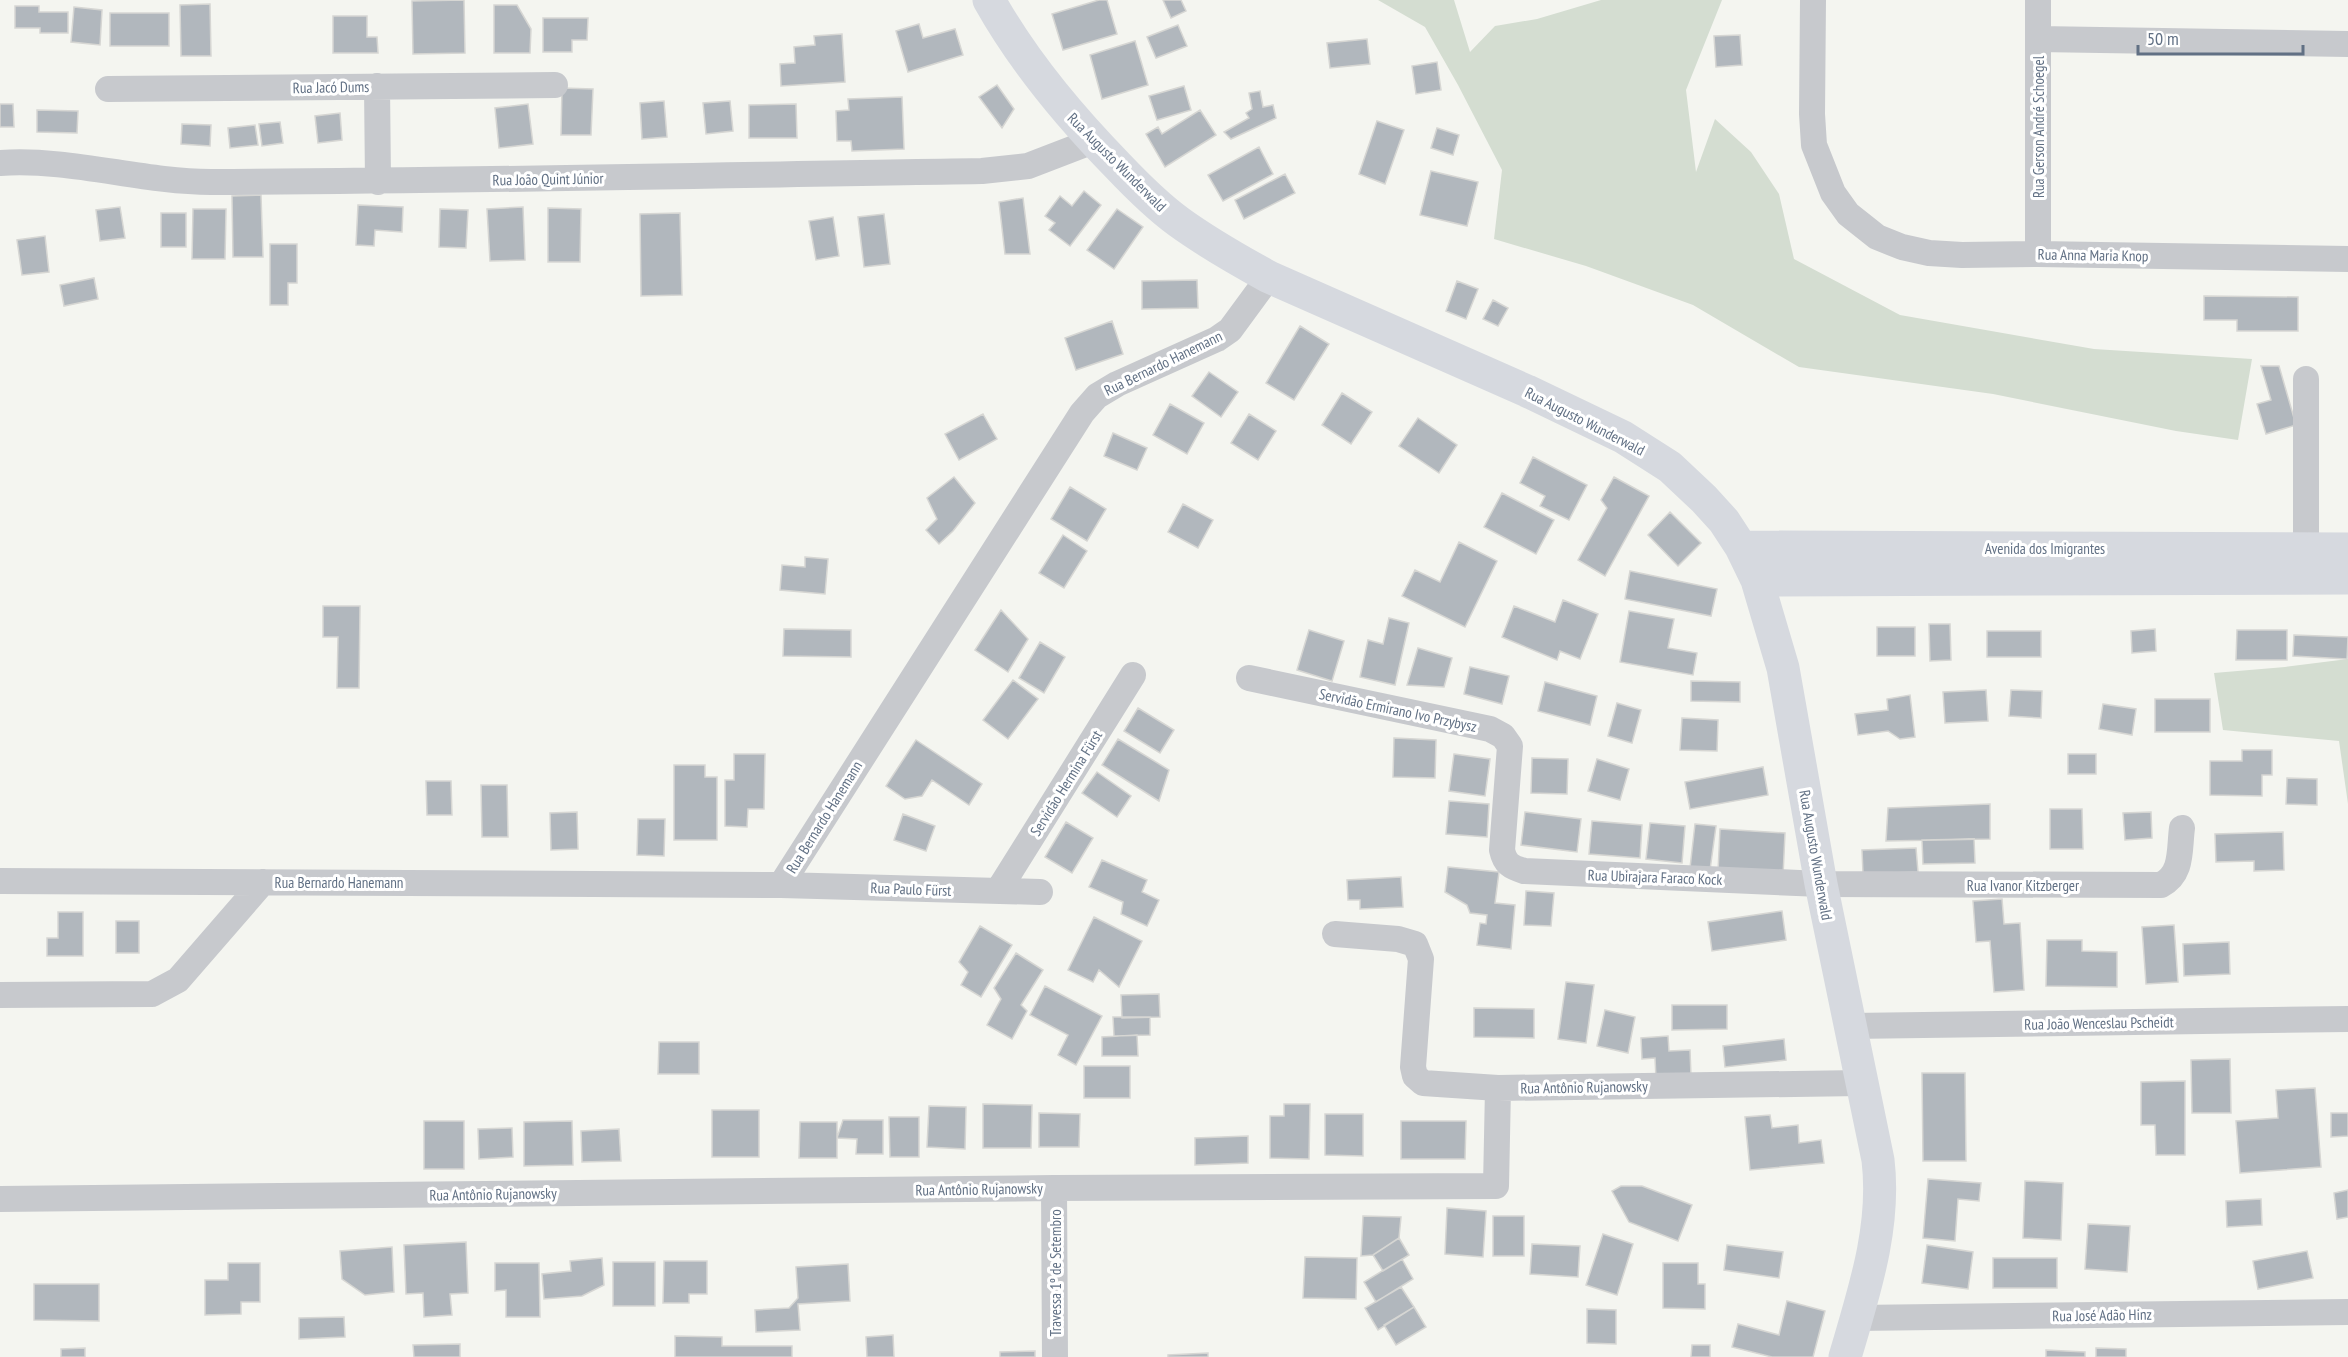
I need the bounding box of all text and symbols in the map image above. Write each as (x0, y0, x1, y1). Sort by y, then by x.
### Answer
scale bar (2138, 18, 2303, 56)
text: 50 m (2147, 27, 2179, 50)
street label: Rua Gerson André Schoegel (2029, 55, 2048, 198)
street label: Rua Jacó Dums (293, 77, 369, 97)
street label: Rua Augusto Wunderwald (1064, 109, 1170, 215)
street label: Rua João Quint Júnior (492, 169, 605, 189)
street label: Rua Anna Maria Knop (2037, 245, 2149, 265)
street label: Rua Bernardo Hanemann (1101, 326, 1225, 400)
street label: Rua Augusto Wunderwald (1522, 383, 1648, 459)
street label: Avenida dos Imigrantes (1985, 539, 2105, 558)
street label: Servidão Ermirano Ivo Przybysz (1317, 684, 1479, 736)
street label: Servidão Hermina Fürst (1026, 727, 1106, 839)
street label: Rua Bernardo Hanemann (782, 757, 866, 877)
street label: Rua Augusto Wunderwald (1795, 788, 1837, 922)
street label: Rua Ubirajara Faraco Kock (1587, 865, 1723, 889)
street label: Rua Bernardo Hanemann (275, 873, 403, 892)
street label: Rua Ivanor Kitzberger (1967, 876, 2080, 895)
street label: Rua Paulo Fürst (870, 878, 952, 900)
street label: Rua João Wenceslau Pscheidt (2024, 1012, 2174, 1034)
street label: Rua Antônio Rujanowsky (1520, 1076, 1648, 1098)
street label: Rua Antônio Rujanowsky (915, 1178, 1043, 1200)
street label: Rua Antônio Rujanowsky (429, 1183, 557, 1205)
street label: Travessa 1º de Setembro (1046, 1209, 1065, 1337)
street label: Rua José Adão Hinz (2052, 1305, 2152, 1325)

